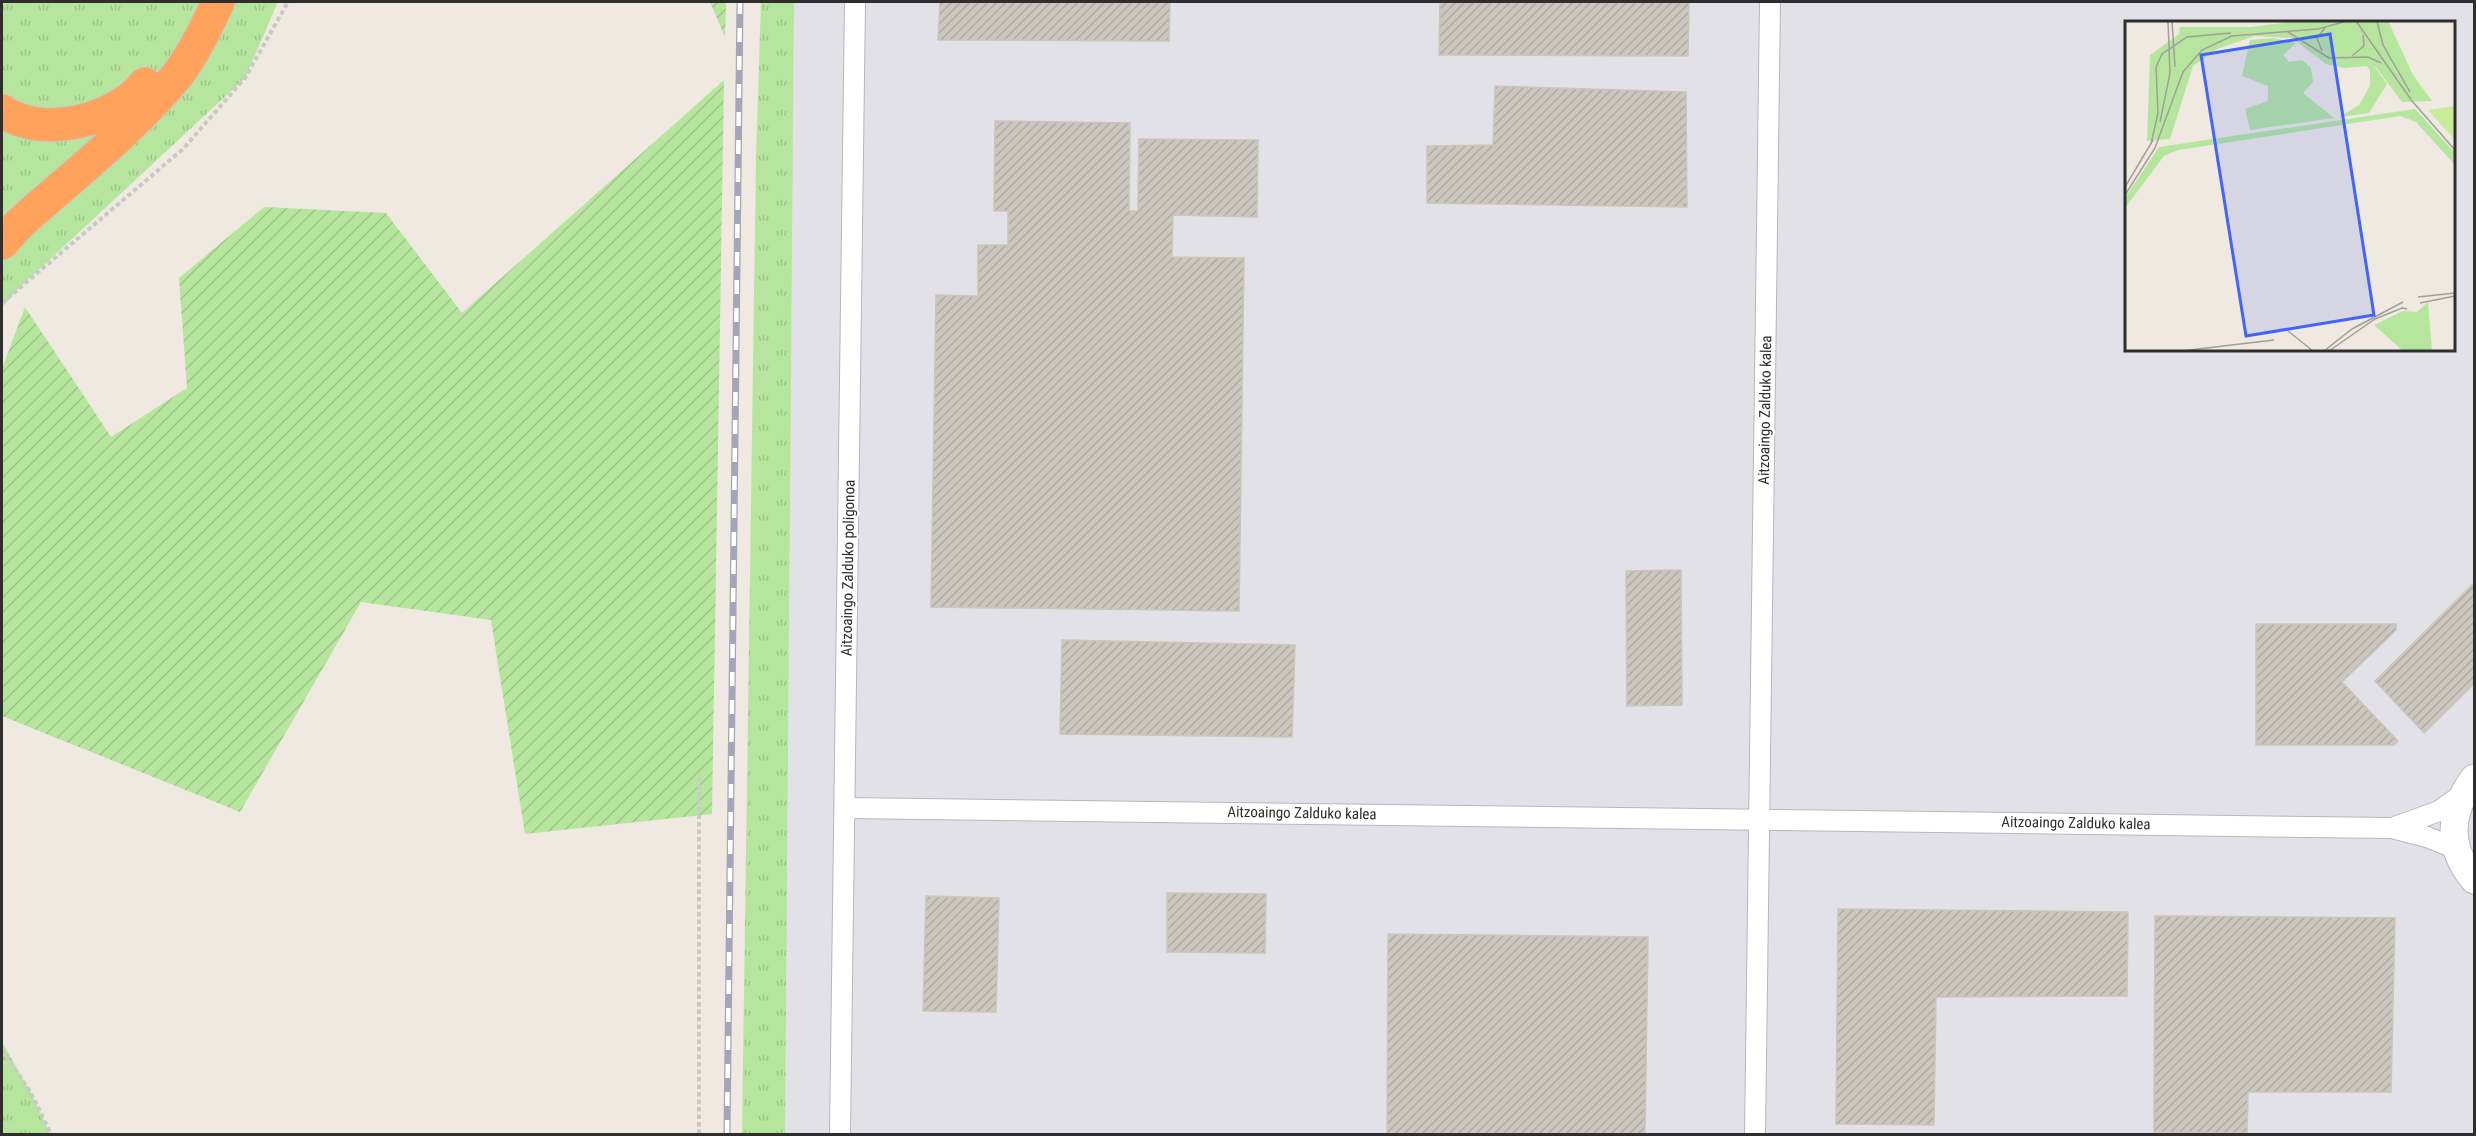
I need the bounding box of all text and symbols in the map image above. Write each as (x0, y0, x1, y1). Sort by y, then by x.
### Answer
inset map (2125, 21, 2455, 351)
street label: Aitzoaingo Zalduko kalea (1755, 335, 1775, 485)
street label: Aitzoaingo Zalduko poligonoa (837, 480, 859, 656)
street label: Aitzoaingo Zalduko kalea (1227, 803, 1377, 823)
street label: Aitzoaingo Zalduko kalea (2001, 813, 2151, 833)

